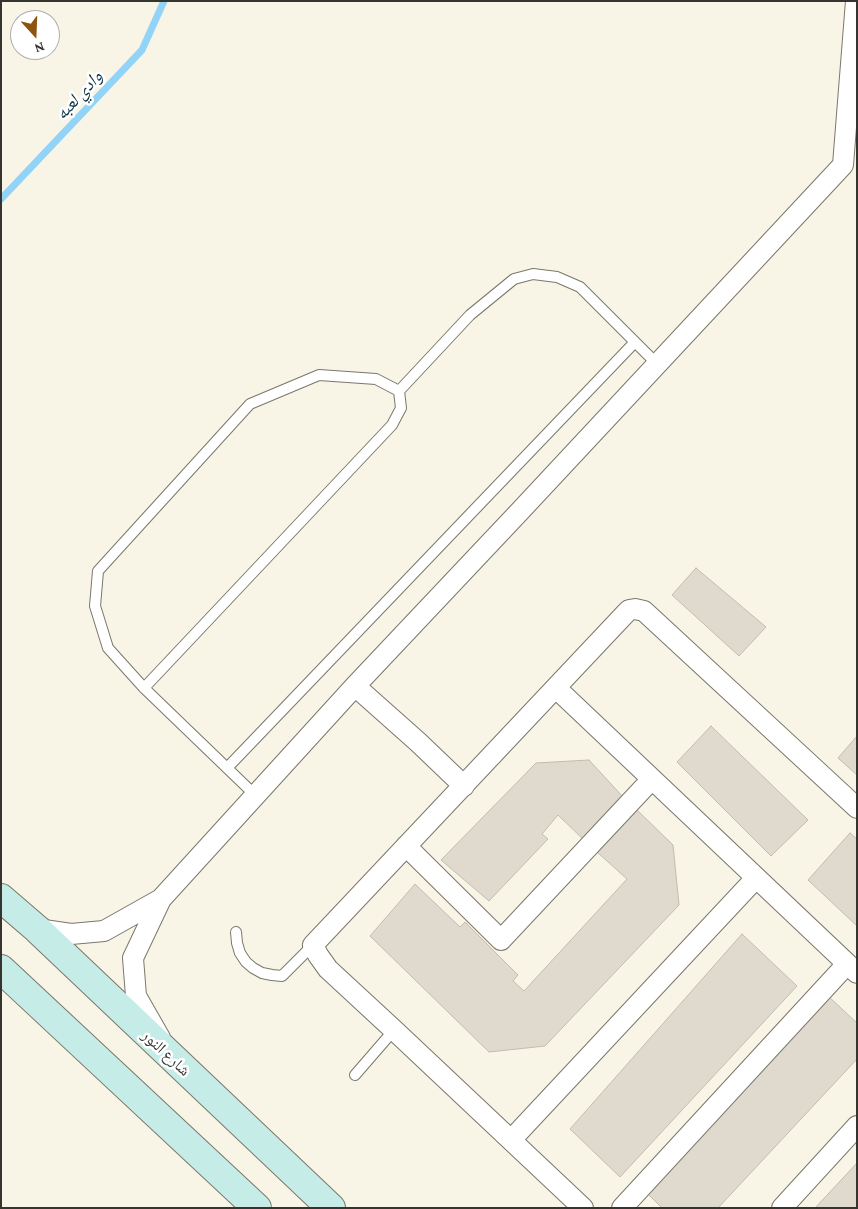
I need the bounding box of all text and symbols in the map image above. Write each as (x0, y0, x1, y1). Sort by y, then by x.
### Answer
north arrow (10, 10, 60, 60)
text: N (33, 39, 47, 57)
water label: وادي لعبه (51, 66, 107, 124)
street label: شارع النور (138, 1026, 194, 1080)

